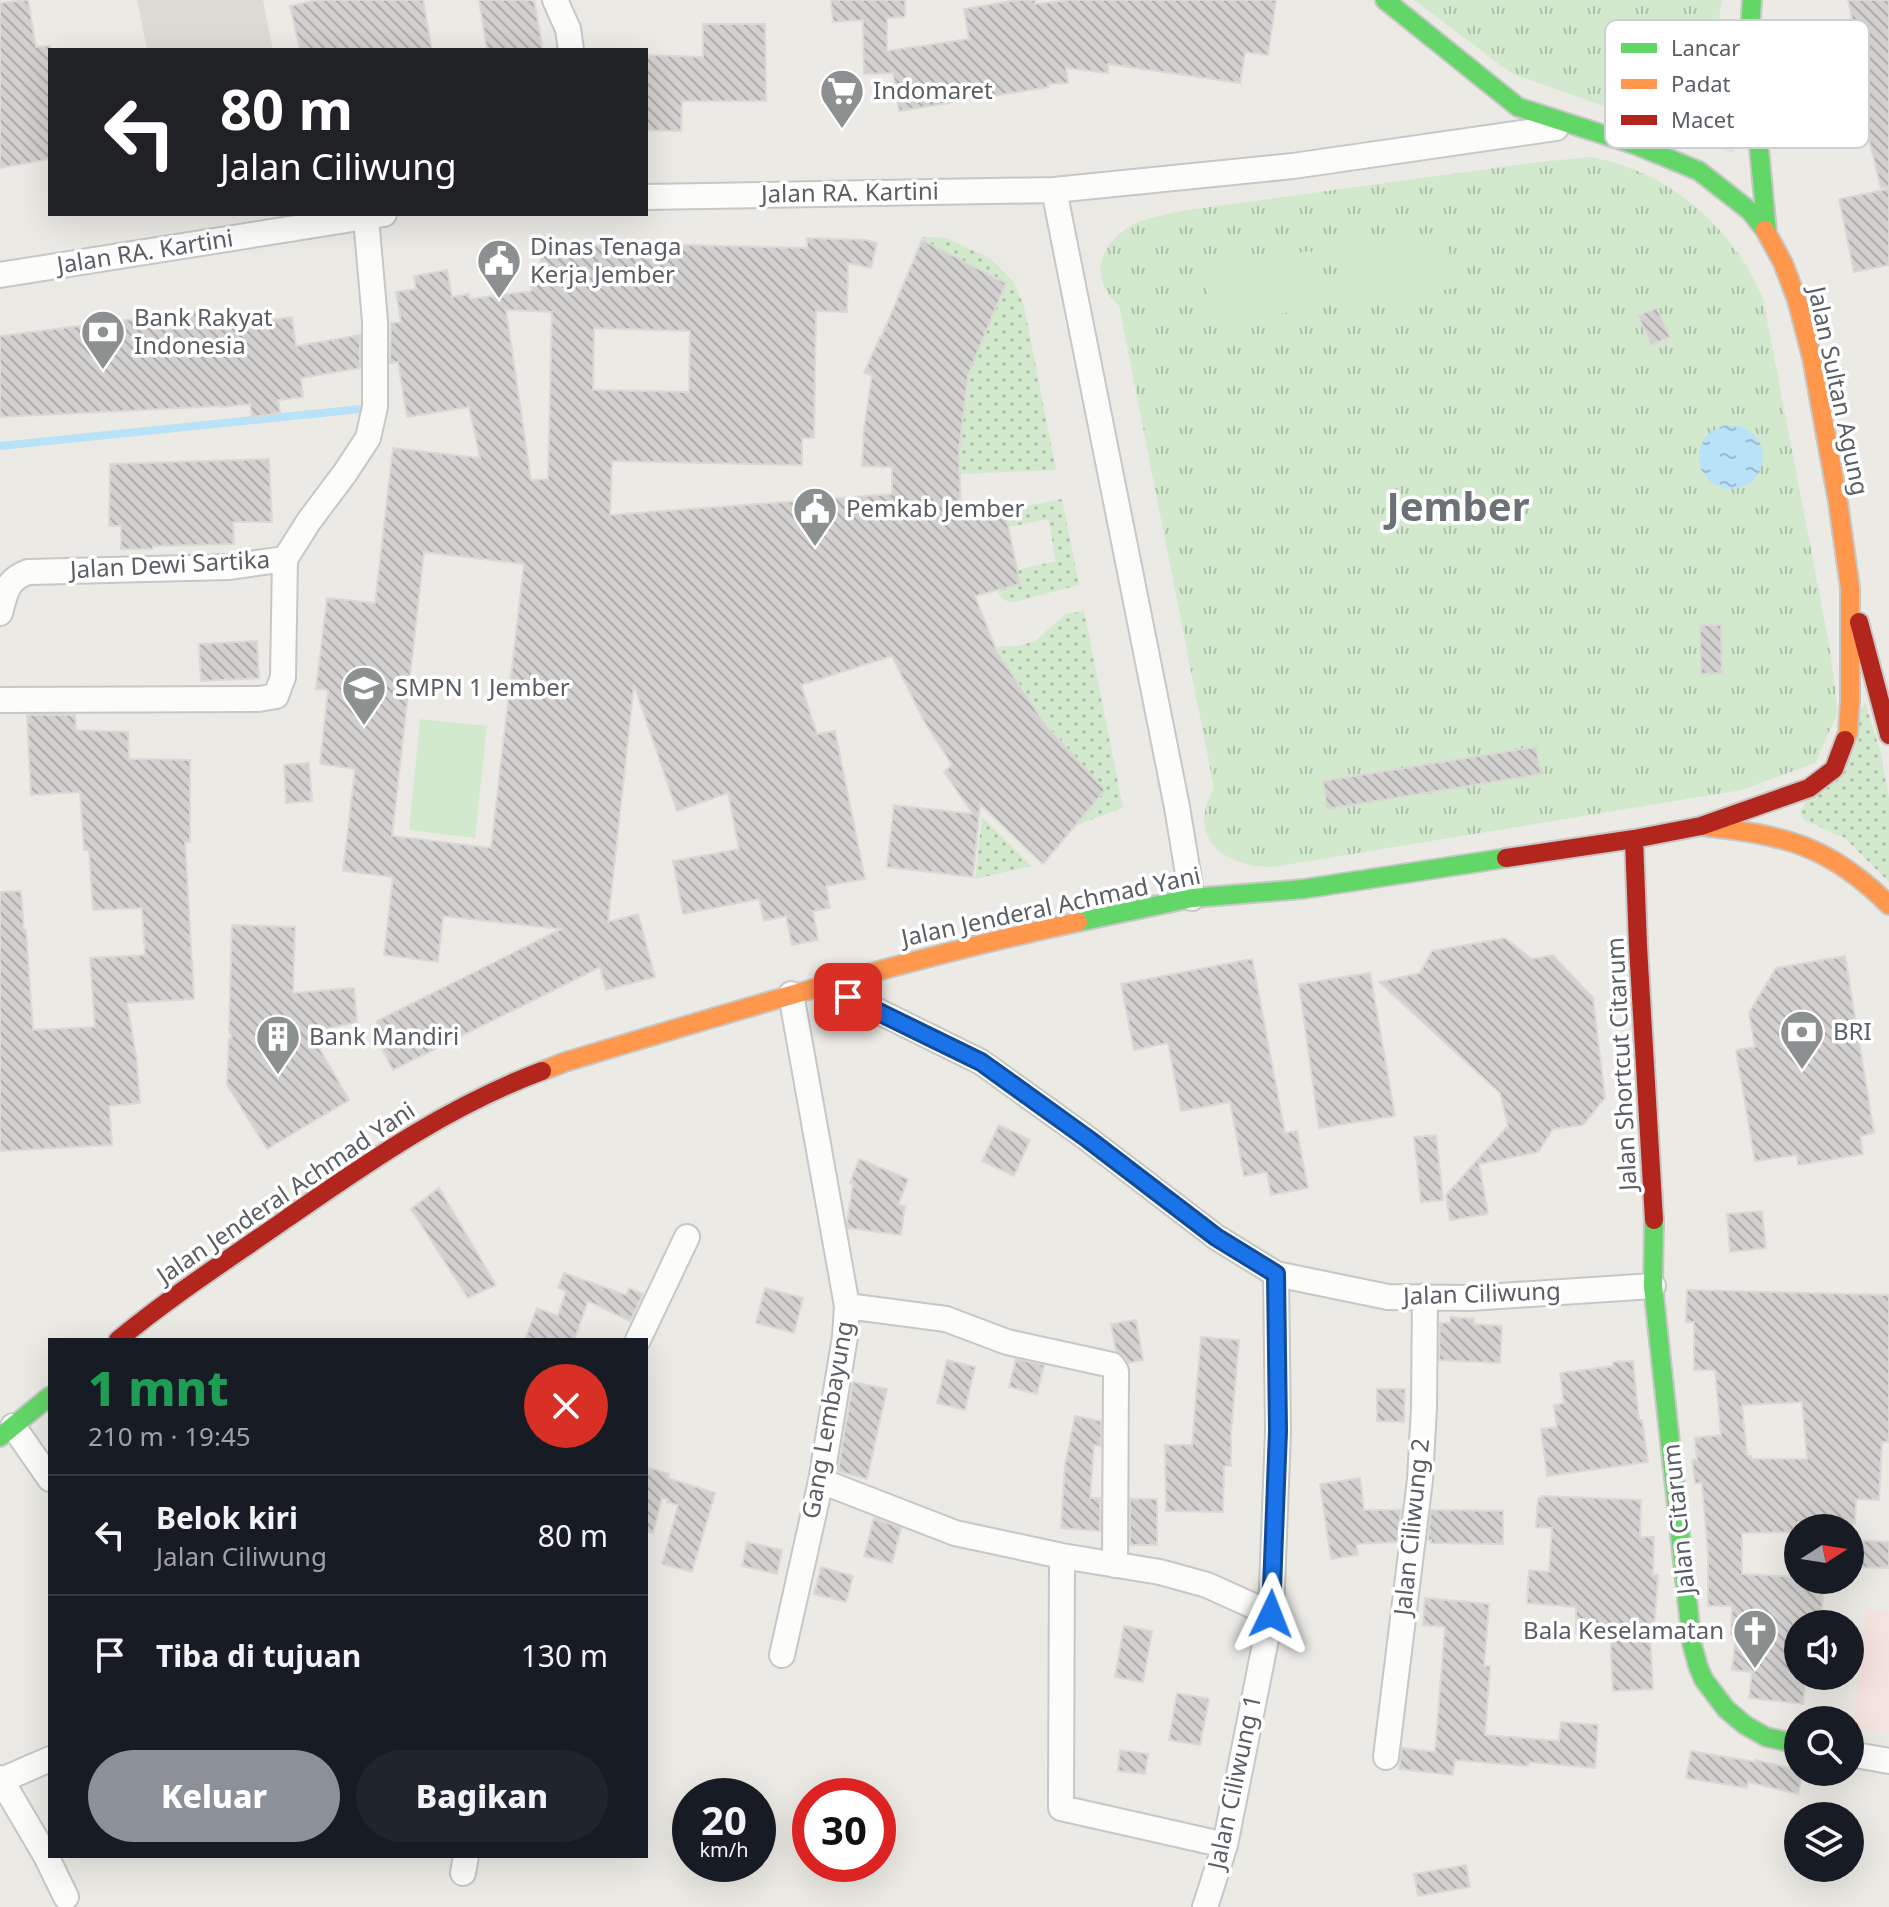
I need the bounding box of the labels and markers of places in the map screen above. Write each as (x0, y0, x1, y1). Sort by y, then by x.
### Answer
supermarket icon: Indomaret (818, 67, 866, 130)
place label: Indomaret (873, 73, 993, 106)
place label: Dinas Tenaga Kerja Jember (530, 229, 681, 290)
public building icon: Dinas Tenaga Kerja Jember (475, 237, 523, 300)
place label: Bank Rakyat Indonesia (134, 300, 273, 361)
bank icon: Bank Rakyat Indonesia (79, 308, 127, 371)
public building icon: Pemkab Jember (791, 485, 839, 548)
place label: Pemkab Jember (846, 491, 1025, 524)
school or university icon: SMPN 1 Jember (340, 664, 388, 727)
place label: SMPN 1 Jember (395, 670, 570, 703)
pin (814, 963, 882, 1031)
bank icon: BRI (1778, 1008, 1826, 1071)
building icon: Bank Mandiri (254, 1013, 302, 1076)
place label: BRI (1833, 1014, 1872, 1047)
place label: Bank Mandiri (309, 1019, 459, 1052)
church icon: Bala Keselamatan (1731, 1607, 1779, 1670)
place label: Bala Keselamatan (1523, 1613, 1724, 1646)

